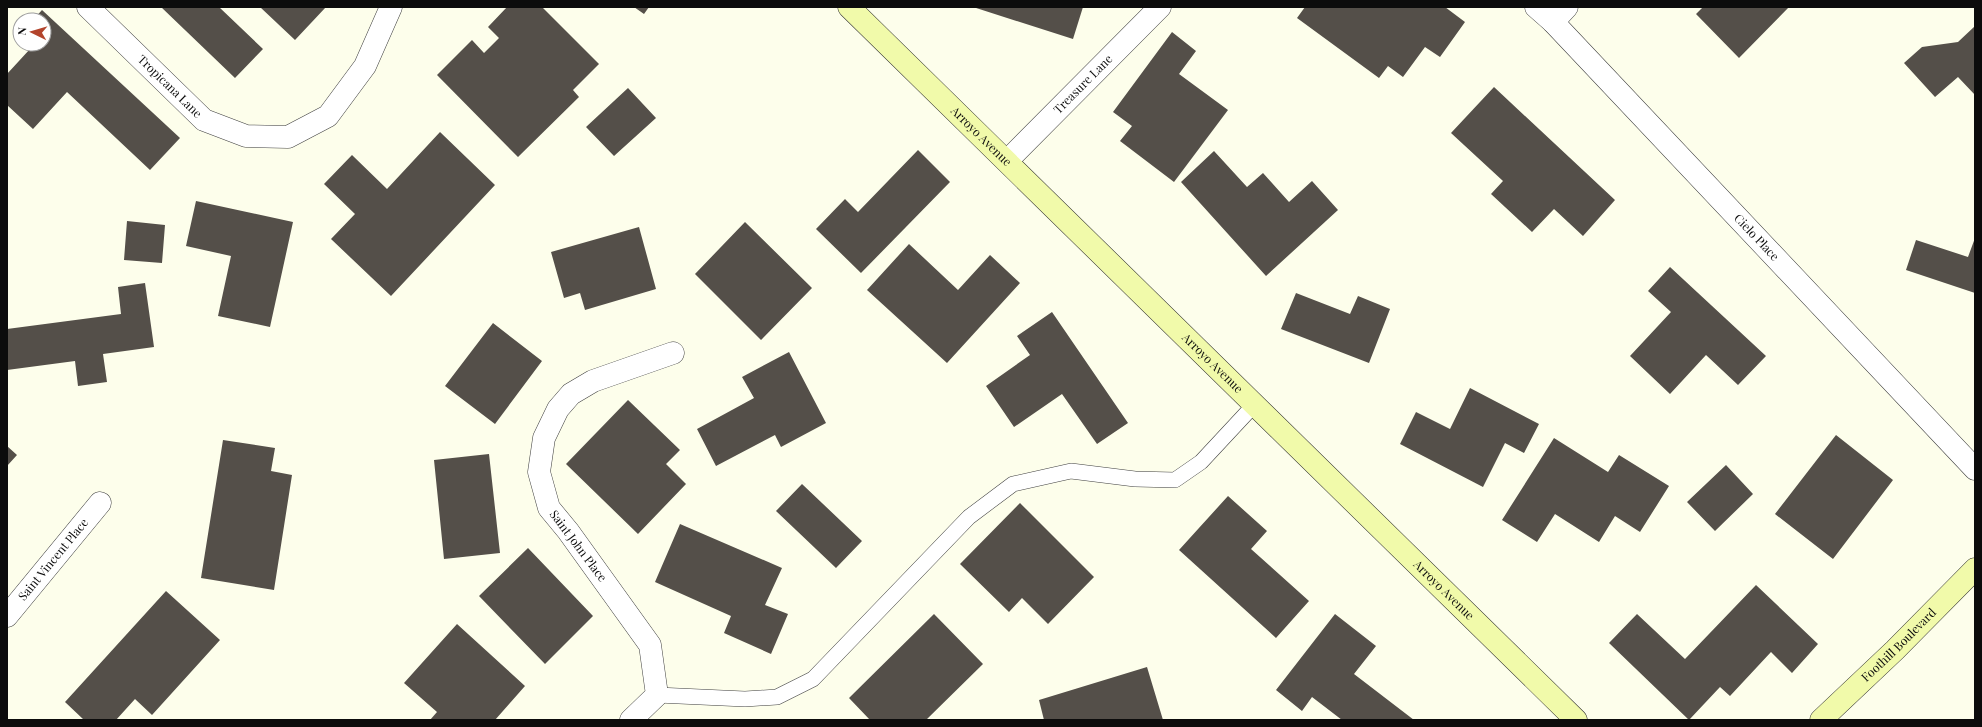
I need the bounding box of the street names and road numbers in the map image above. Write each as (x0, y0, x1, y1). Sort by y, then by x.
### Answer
street label: Tropicana Lane (135, 51, 206, 121)
street label: Treasure Lane (1049, 51, 1115, 117)
street label: Arroyo Avenue (947, 102, 1016, 169)
street label: Cielo Place (1731, 210, 1783, 264)
street label: Arroyo Avenue (1178, 329, 1247, 396)
street label: Saint John Place (547, 506, 611, 584)
street label: Saint Vincent Place (14, 514, 91, 604)
street label: Arroyo Avenue (1410, 555, 1478, 623)
street label: Foothill Boulevard (1857, 604, 1939, 685)

